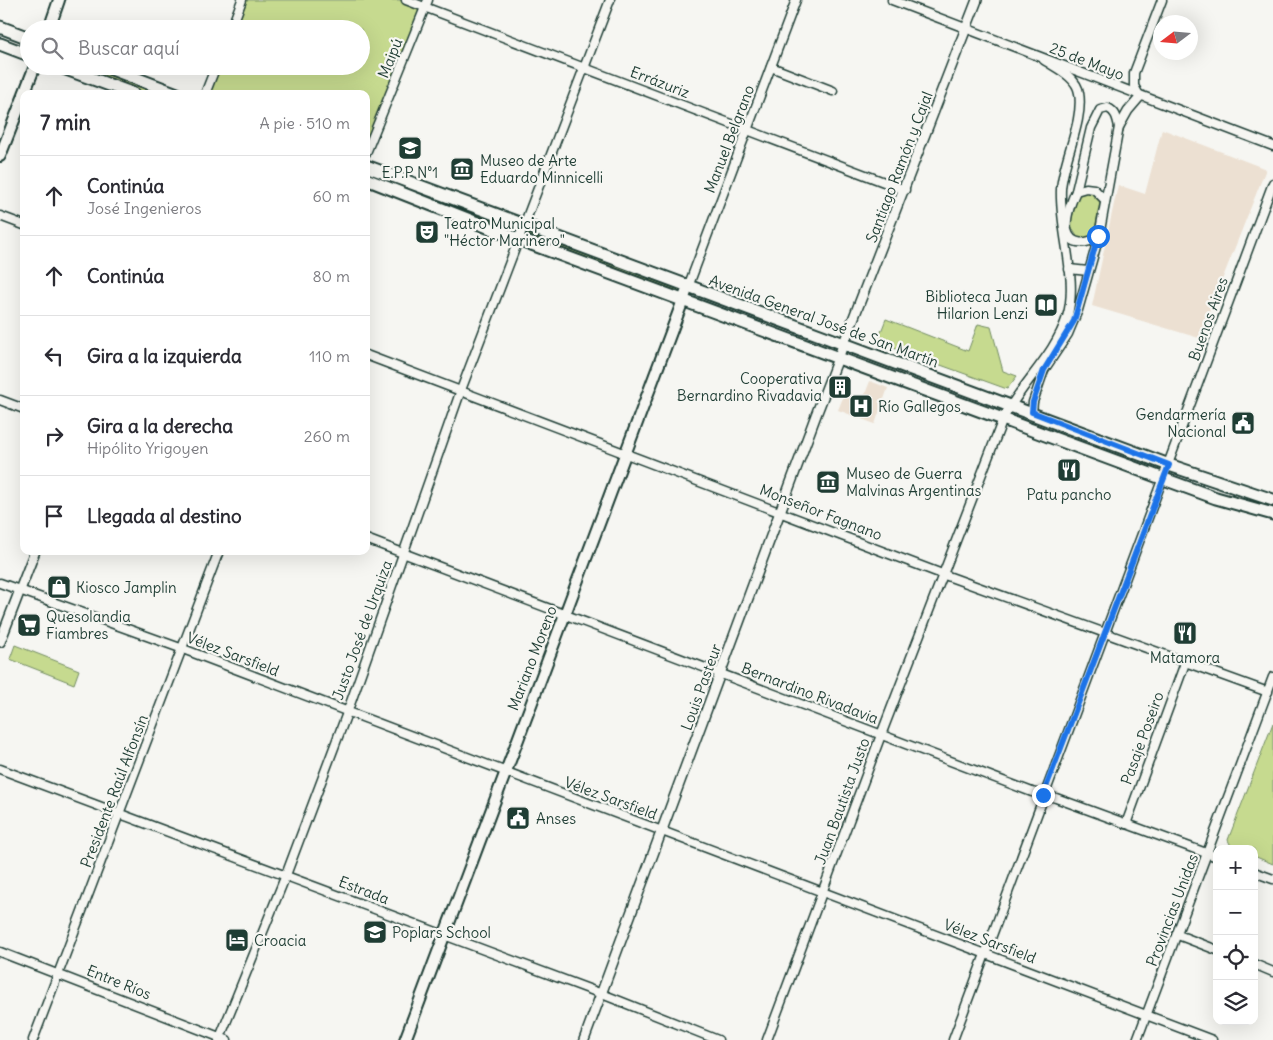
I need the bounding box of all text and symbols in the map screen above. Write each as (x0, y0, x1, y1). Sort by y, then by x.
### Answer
north arrow (1153, 15, 1198, 60)
search box (20, 20, 370, 75)
icon: search (38, 34, 66, 62)
street label: Maipú (373, 35, 407, 81)
text: Buscar aquí (78, 36, 179, 60)
street label: 25 de Mayo (1047, 38, 1127, 84)
street label: Errázuriz (628, 62, 692, 102)
street label: Manuel Belgrano (700, 82, 758, 196)
street label: Santiago Ramón y Cajal (861, 89, 937, 245)
text: 7 min (40, 109, 91, 136)
text: A pie · 510 m (260, 113, 350, 133)
school or university icon: E.P.P N°1 (397, 135, 423, 161)
place label: Museo de Arte Eduardo Minnicelli (480, 151, 603, 187)
museum icon: Museo de Arte Eduardo Minnicelli (449, 156, 475, 182)
place label: E.P.P N°1 (382, 163, 438, 182)
text: Continúa (87, 174, 164, 198)
icon: ahead (40, 182, 68, 210)
text: 60 m (312, 186, 350, 206)
text: José Ingenieros (87, 198, 202, 218)
place label: Teatro Municipal "Héctor Marinero" (444, 214, 565, 250)
theatre icon: Teatro Municipal "Héctor Marinero" (414, 219, 440, 245)
route start (1087, 225, 1110, 248)
icon: ahead (40, 262, 68, 290)
text: Continúa (87, 264, 164, 288)
text: 80 m (312, 266, 350, 286)
street label: Avenida General José de San Martín (707, 271, 942, 372)
street label: Buenos Aires (1184, 274, 1232, 363)
place label: Biblioteca Juan Hilarion Lenzi (925, 287, 1028, 323)
library icon: Biblioteca Juan Hilarion Lenzi (1033, 292, 1059, 318)
icon: left (40, 342, 68, 370)
text: Gira a la izquierda (87, 344, 242, 368)
text: 110 m (309, 346, 350, 366)
place label: Cooperativa Bernardino Rivadavia (677, 369, 822, 405)
building icon: Cooperativa Bernardino Rivadavia (827, 374, 853, 400)
hospital icon: Río Gallegos (848, 393, 874, 419)
place label: Río Gallegos (878, 397, 961, 416)
place label: Gendarmería Nacional (1136, 405, 1226, 441)
public building icon: Gendarmería Nacional (1230, 410, 1256, 436)
text: Gira a la derecha (87, 414, 233, 438)
icon: right (40, 422, 68, 450)
text: 260 m (304, 426, 350, 446)
text: Hipólito Yrigoyen (87, 438, 209, 458)
restaurant icon: Patu pancho (1056, 457, 1082, 483)
place label: Museo de Guerra Malvinas Argentinas (846, 464, 982, 500)
museum icon: Museo de Guerra Malvinas Argentinas (815, 469, 841, 495)
street label: Monseñor Fagnano (757, 480, 885, 544)
place label: Patu pancho (1026, 485, 1112, 504)
icon: arrive (40, 502, 68, 530)
text: Llegada al destino (87, 504, 242, 528)
street label: Justo José de Urquiza (328, 557, 396, 702)
shop icon: Kiosco Jamplin (46, 574, 72, 600)
place label: Kiosco Jamplin (76, 578, 177, 597)
street label: Mariano Moreno (503, 603, 561, 713)
place label: Quesolandia Fiambres (46, 607, 131, 643)
supermarket icon: Quesolandia Fiambres (16, 612, 42, 638)
restaurant icon: Matamora (1172, 620, 1198, 646)
street label: Vélez Sarsfield (184, 628, 282, 680)
street label: Louis Pasteur (677, 641, 725, 733)
place label: Matamora (1150, 648, 1221, 667)
street label: Bernardino Rivadavia (739, 658, 882, 728)
street label: Pasaje Poseiro (1116, 689, 1168, 787)
street label: Presidente Raúl Alfonsín (76, 712, 152, 870)
street label: Juan Bautista Justo (810, 735, 874, 867)
street label: Vélez Sarsfield (562, 772, 660, 824)
route end (1032, 784, 1055, 807)
public building icon: Anses (505, 805, 531, 831)
place label: Anses (536, 809, 576, 828)
map controls (1213, 845, 1258, 1025)
button: + (1213, 845, 1258, 890)
street label: Provincias Unidas (1142, 851, 1202, 969)
street label: Estrada (336, 872, 392, 908)
button: − (1213, 890, 1258, 935)
street label: Vélez Sarsfield (941, 915, 1039, 967)
school or university icon: Poplars School (362, 919, 388, 945)
place label: Poplars School (392, 923, 491, 942)
hotel icon: Croacia (224, 927, 250, 953)
place label: Croacia (254, 931, 307, 950)
button: locate (1213, 935, 1258, 980)
street label: Entre Ríos (84, 960, 154, 1004)
button: layers (1213, 980, 1258, 1025)

